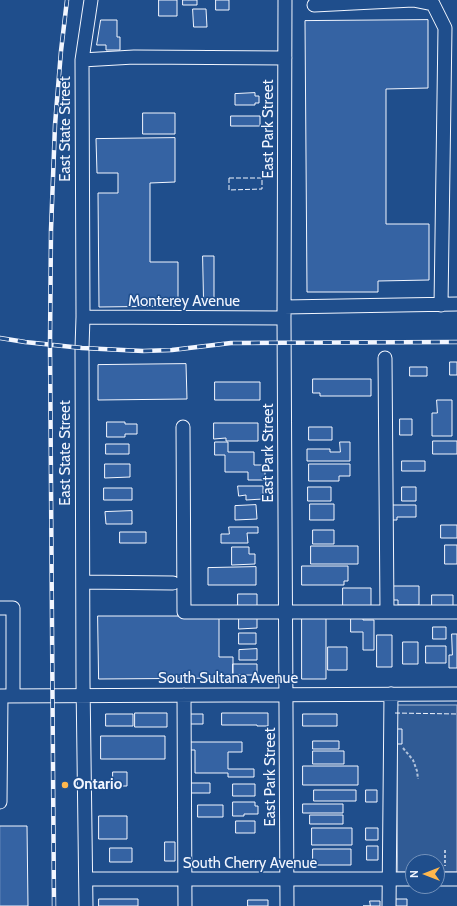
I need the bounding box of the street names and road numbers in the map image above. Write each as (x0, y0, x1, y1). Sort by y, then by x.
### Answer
street label: East State Street (57, 76, 75, 182)
street label: East Park Street (260, 79, 278, 179)
street label: Monterey Avenue (128, 293, 240, 311)
street label: East State Street (57, 400, 75, 506)
street label: East Park Street (260, 403, 278, 503)
street label: South Sultana Avenue (158, 670, 298, 688)
street label: East Park Street (262, 727, 280, 827)
street label: South Cherry Avenue (183, 855, 317, 873)

